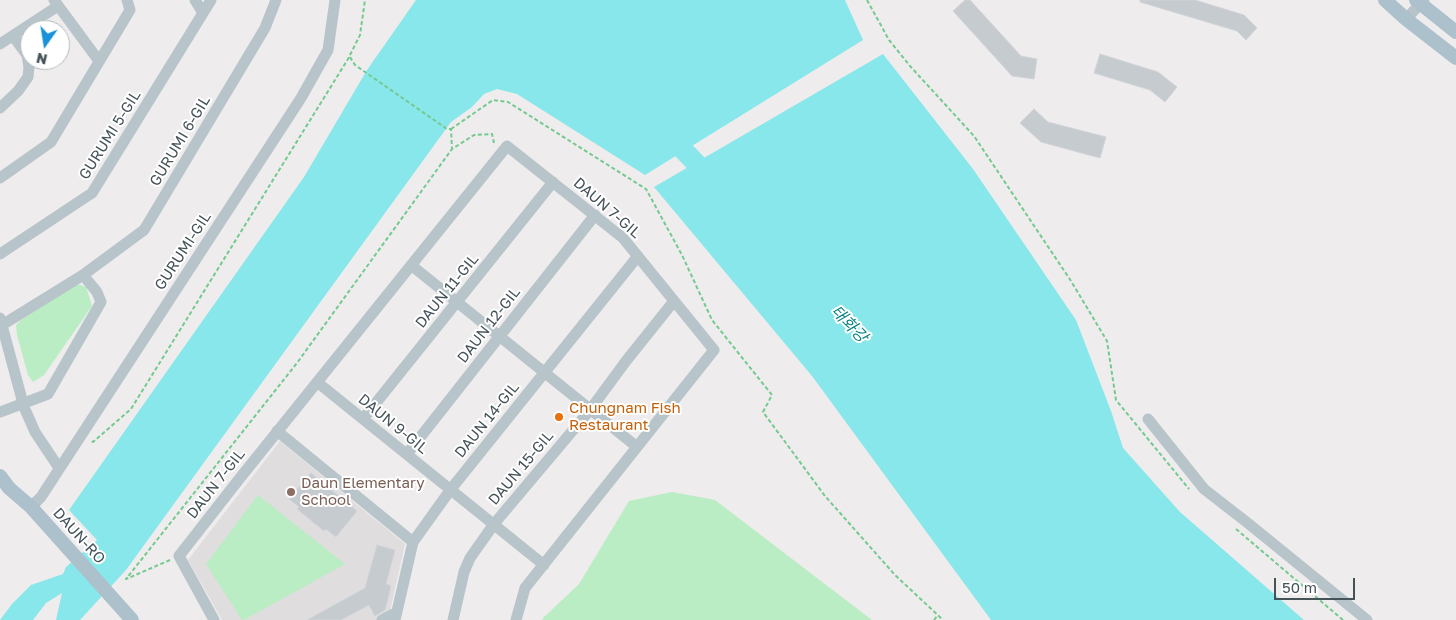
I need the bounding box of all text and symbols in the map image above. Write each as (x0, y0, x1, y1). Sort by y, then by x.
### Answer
north arrow (20, 20, 70, 70)
text: N (35, 50, 49, 69)
street label: GURUMI 5-GIL (75, 87, 145, 183)
street label: GURUMI 6-GIL (146, 92, 214, 190)
street label: DAUN 7-GIL (570, 174, 644, 242)
street label: GURUMI-GIL (151, 208, 215, 294)
street label: DAUN 11-GIL (412, 250, 482, 332)
street label: DAUN 12-GIL (454, 283, 524, 367)
water label: 태화강 (827, 301, 871, 347)
street label: DAUN 14-GIL (451, 379, 523, 461)
street label: DAUN 9-GIL (354, 390, 432, 458)
place label: Chungnam Fish Restaurant (569, 399, 681, 434)
marker: Chungnam Fish Restaurant (553, 411, 565, 423)
street label: DAUN 15-GIL (485, 427, 557, 509)
street label: DAUN 7-GIL (183, 446, 249, 522)
place label: Daun Elementary School (301, 474, 425, 509)
marker: Daun Elementary School (285, 486, 297, 498)
street label: DAUN-RO (49, 504, 109, 568)
scale bar (1276, 568, 1357, 600)
text: 50 m (1282, 578, 1317, 596)

